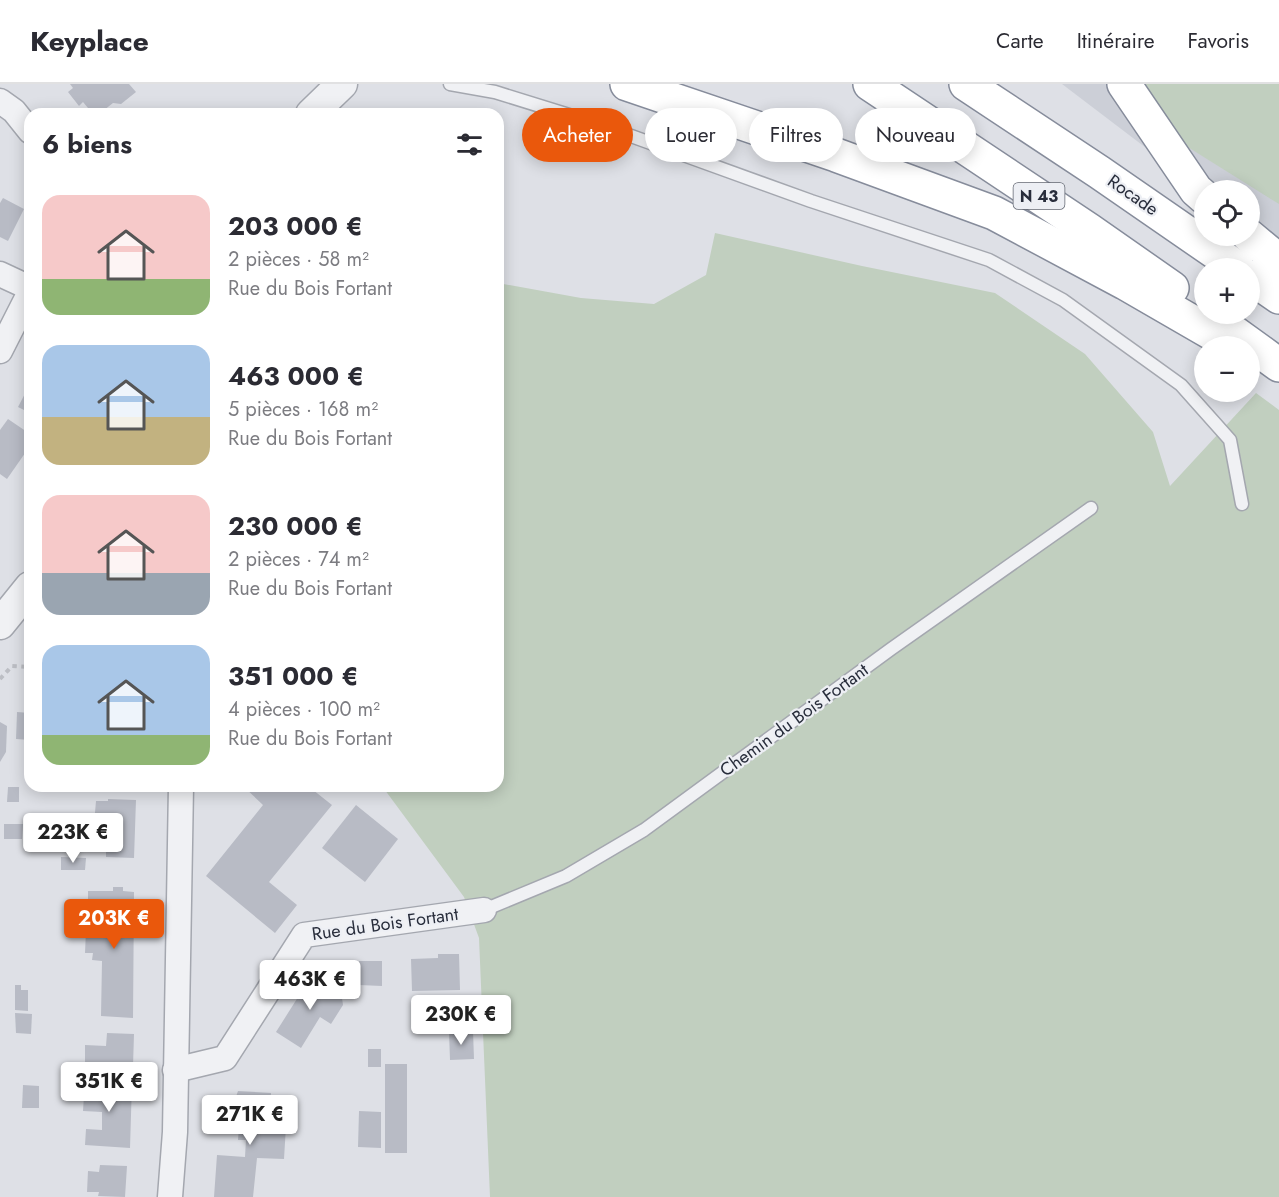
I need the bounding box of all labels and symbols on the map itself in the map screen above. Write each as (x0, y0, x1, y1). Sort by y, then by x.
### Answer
street label: Rocade (1102, 168, 1164, 222)
road number: N 43 (1014, 183, 1064, 209)
street label: Chemin du Bois Fortant (714, 657, 874, 783)
pin: 223K € (24, 813, 122, 864)
pin: 203K € (65, 899, 163, 950)
street label: Rue du Bois Fortant (310, 901, 461, 947)
pin: 463K € (261, 960, 359, 1011)
pin: 230K € (412, 995, 510, 1046)
pin: 351K € (60, 1062, 158, 1113)
pin: 271K € (201, 1095, 299, 1146)

